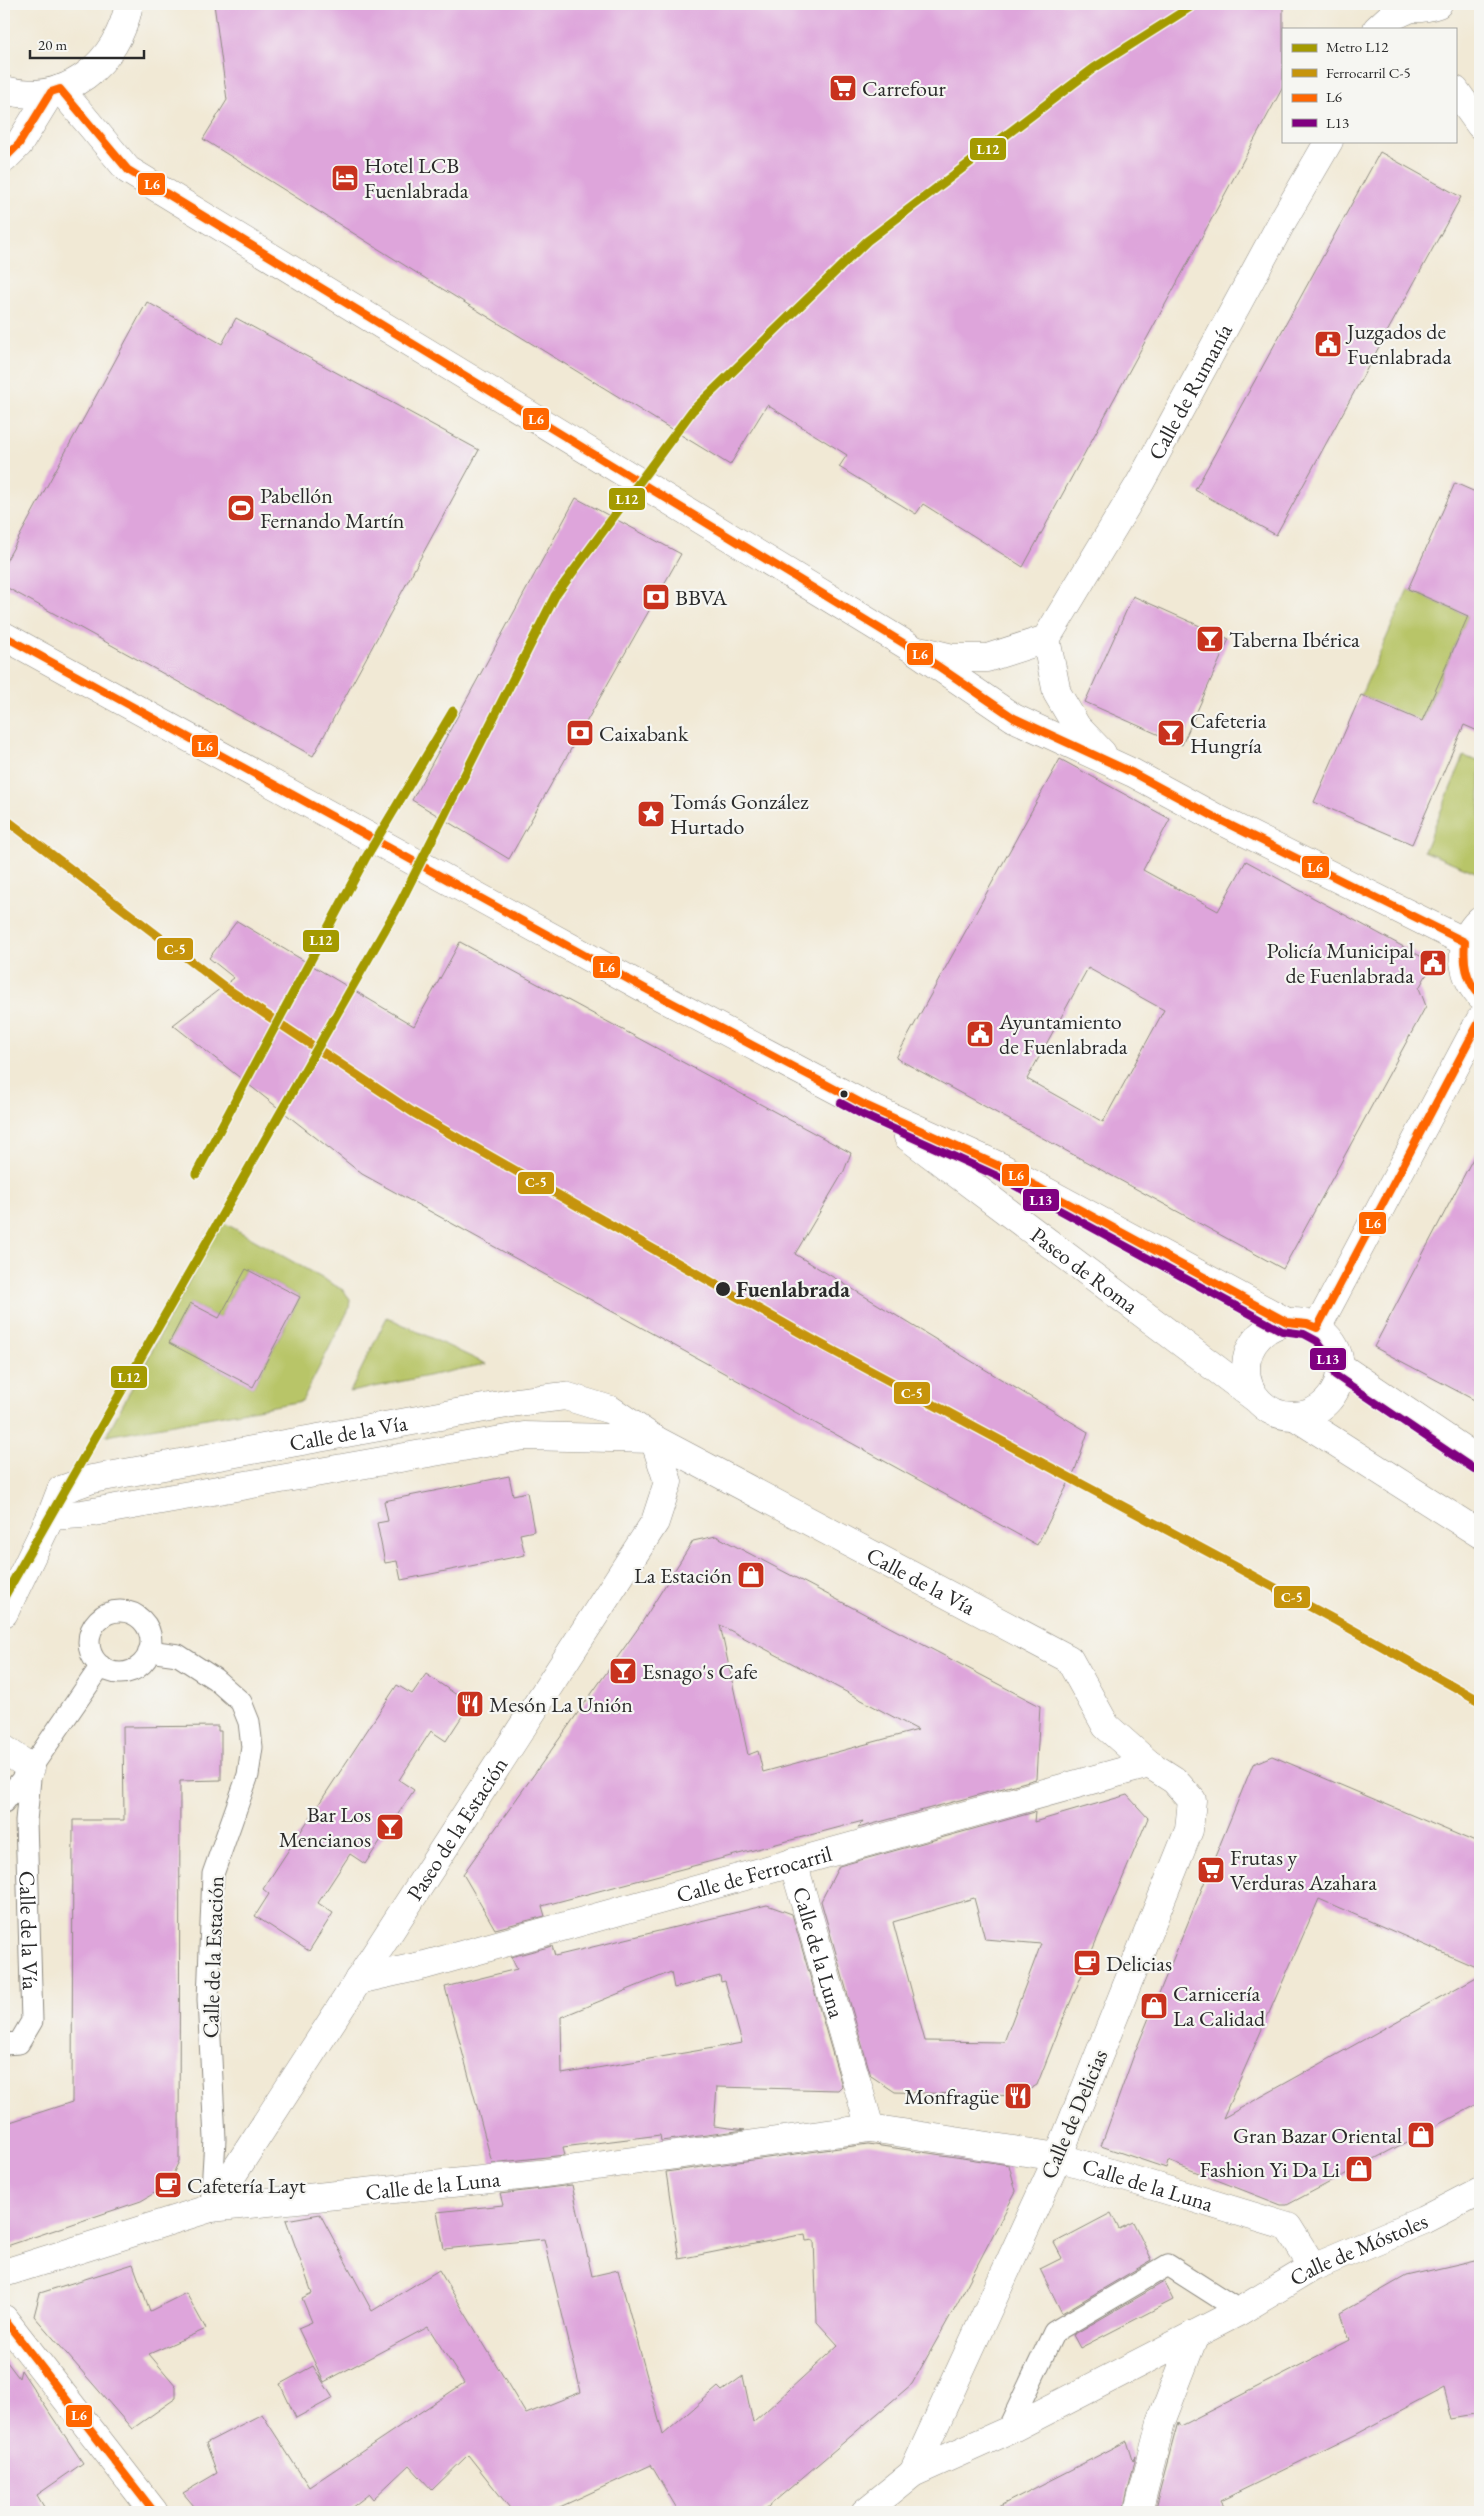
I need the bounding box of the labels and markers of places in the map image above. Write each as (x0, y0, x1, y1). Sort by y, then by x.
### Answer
supermarket icon: Carrefour (828, 73, 858, 103)
place label: Carrefour (862, 74, 947, 103)
place label: Hotel LCB Fuenlabrada (364, 151, 469, 205)
hotel icon: Hotel LCB Fuenlabrada (330, 163, 360, 193)
place label: Juzgados de Fuenlabrada (1345, 317, 1452, 371)
public building icon: Juzgados de Fuenlabrada (1313, 329, 1343, 359)
place label: Pabellón Fernando Martín (260, 481, 405, 535)
sports icon: Pabellón Fernando Martín (226, 493, 256, 523)
bank icon: BBVA (641, 582, 671, 612)
place label: BBVA (675, 583, 728, 612)
bar icon: Taberna Ibérica (1195, 624, 1225, 654)
place label: Taberna Ibérica (1229, 625, 1360, 654)
place label: Cafeteria Hungría (1190, 706, 1267, 760)
bank icon: Caixabank (565, 718, 595, 748)
bar icon: Cafeteria Hungría (1156, 718, 1186, 748)
place label: Caixabank (599, 719, 689, 748)
place label: Tomás González Hurtado (670, 787, 809, 841)
place icon: Tomás González Hurtado (636, 799, 666, 829)
place label: Policía Municipal de Fuenlabrada (1266, 936, 1414, 990)
public building icon: Policía Municipal de Fuenlabrada (1418, 948, 1448, 978)
place label: Ayuntamiento de Fuenlabrada (998, 1007, 1128, 1061)
public building icon: Ayuntamiento de Fuenlabrada (965, 1019, 995, 1049)
unlabelled marker (839, 1089, 849, 1099)
place label: Fuenlabrada (736, 1275, 850, 1304)
marker: Fuenlabrada (714, 1280, 732, 1298)
shop icon: La Estación (736, 1560, 766, 1590)
place label: La Estación (634, 1561, 732, 1590)
bar icon: Esnago's Cafe (608, 1656, 638, 1686)
place label: Esnago's Cafe (642, 1657, 758, 1686)
restaurant icon: Mesón La Unión (455, 1689, 485, 1719)
place label: Mesón La Unión (489, 1690, 633, 1719)
place label: Bar Los Mencianos (279, 1800, 371, 1854)
bar icon: Bar Los Mencianos (375, 1812, 405, 1842)
place label: Frutas y Verduras Azahara (1230, 1843, 1377, 1897)
supermarket icon: Frutas y Verduras Azahara (1196, 1855, 1226, 1885)
cafe icon: Delicias (1072, 1948, 1102, 1978)
place label: Delicias (1106, 1949, 1172, 1978)
place label: Carnicería La Calidad (1173, 1979, 1266, 2033)
shop icon: Carnicería La Calidad (1139, 1991, 1169, 2021)
restaurant icon: Monfragüe (1003, 2081, 1033, 2111)
place label: Monfragüe (904, 2082, 999, 2111)
shop icon: Gran Bazar Oriental (1406, 2120, 1436, 2150)
place label: Gran Bazar Oriental (1233, 2121, 1402, 2150)
shop icon: Fashion Yi Da Li (1344, 2154, 1374, 2184)
place label: Fashion Yi Da Li (1199, 2155, 1340, 2184)
cafe icon: Cafetería Layt (153, 2170, 183, 2200)
place label: Cafetería Layt (187, 2171, 306, 2200)

